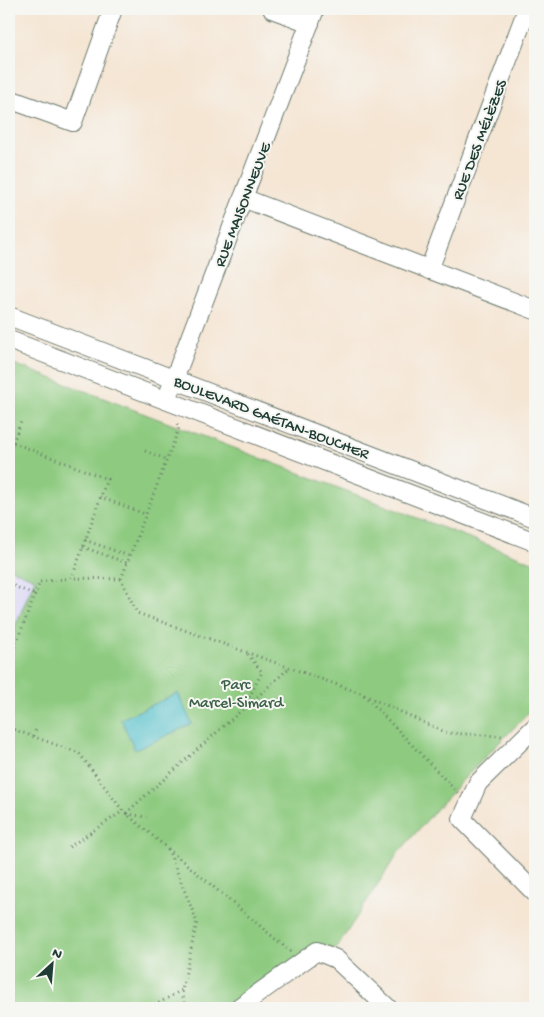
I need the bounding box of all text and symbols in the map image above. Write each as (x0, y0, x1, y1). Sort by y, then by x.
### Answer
street label: RUE DES MÉLÈZES (450, 77, 513, 203)
street label: RUE MAISONNEUVE (212, 139, 277, 270)
street label: BOULEVARD GAÉTAN-BOUCHER (170, 373, 372, 466)
park label: Parc Marcel-Simard (189, 677, 285, 714)
north arrow (28, 940, 78, 990)
text: N (49, 945, 64, 964)

